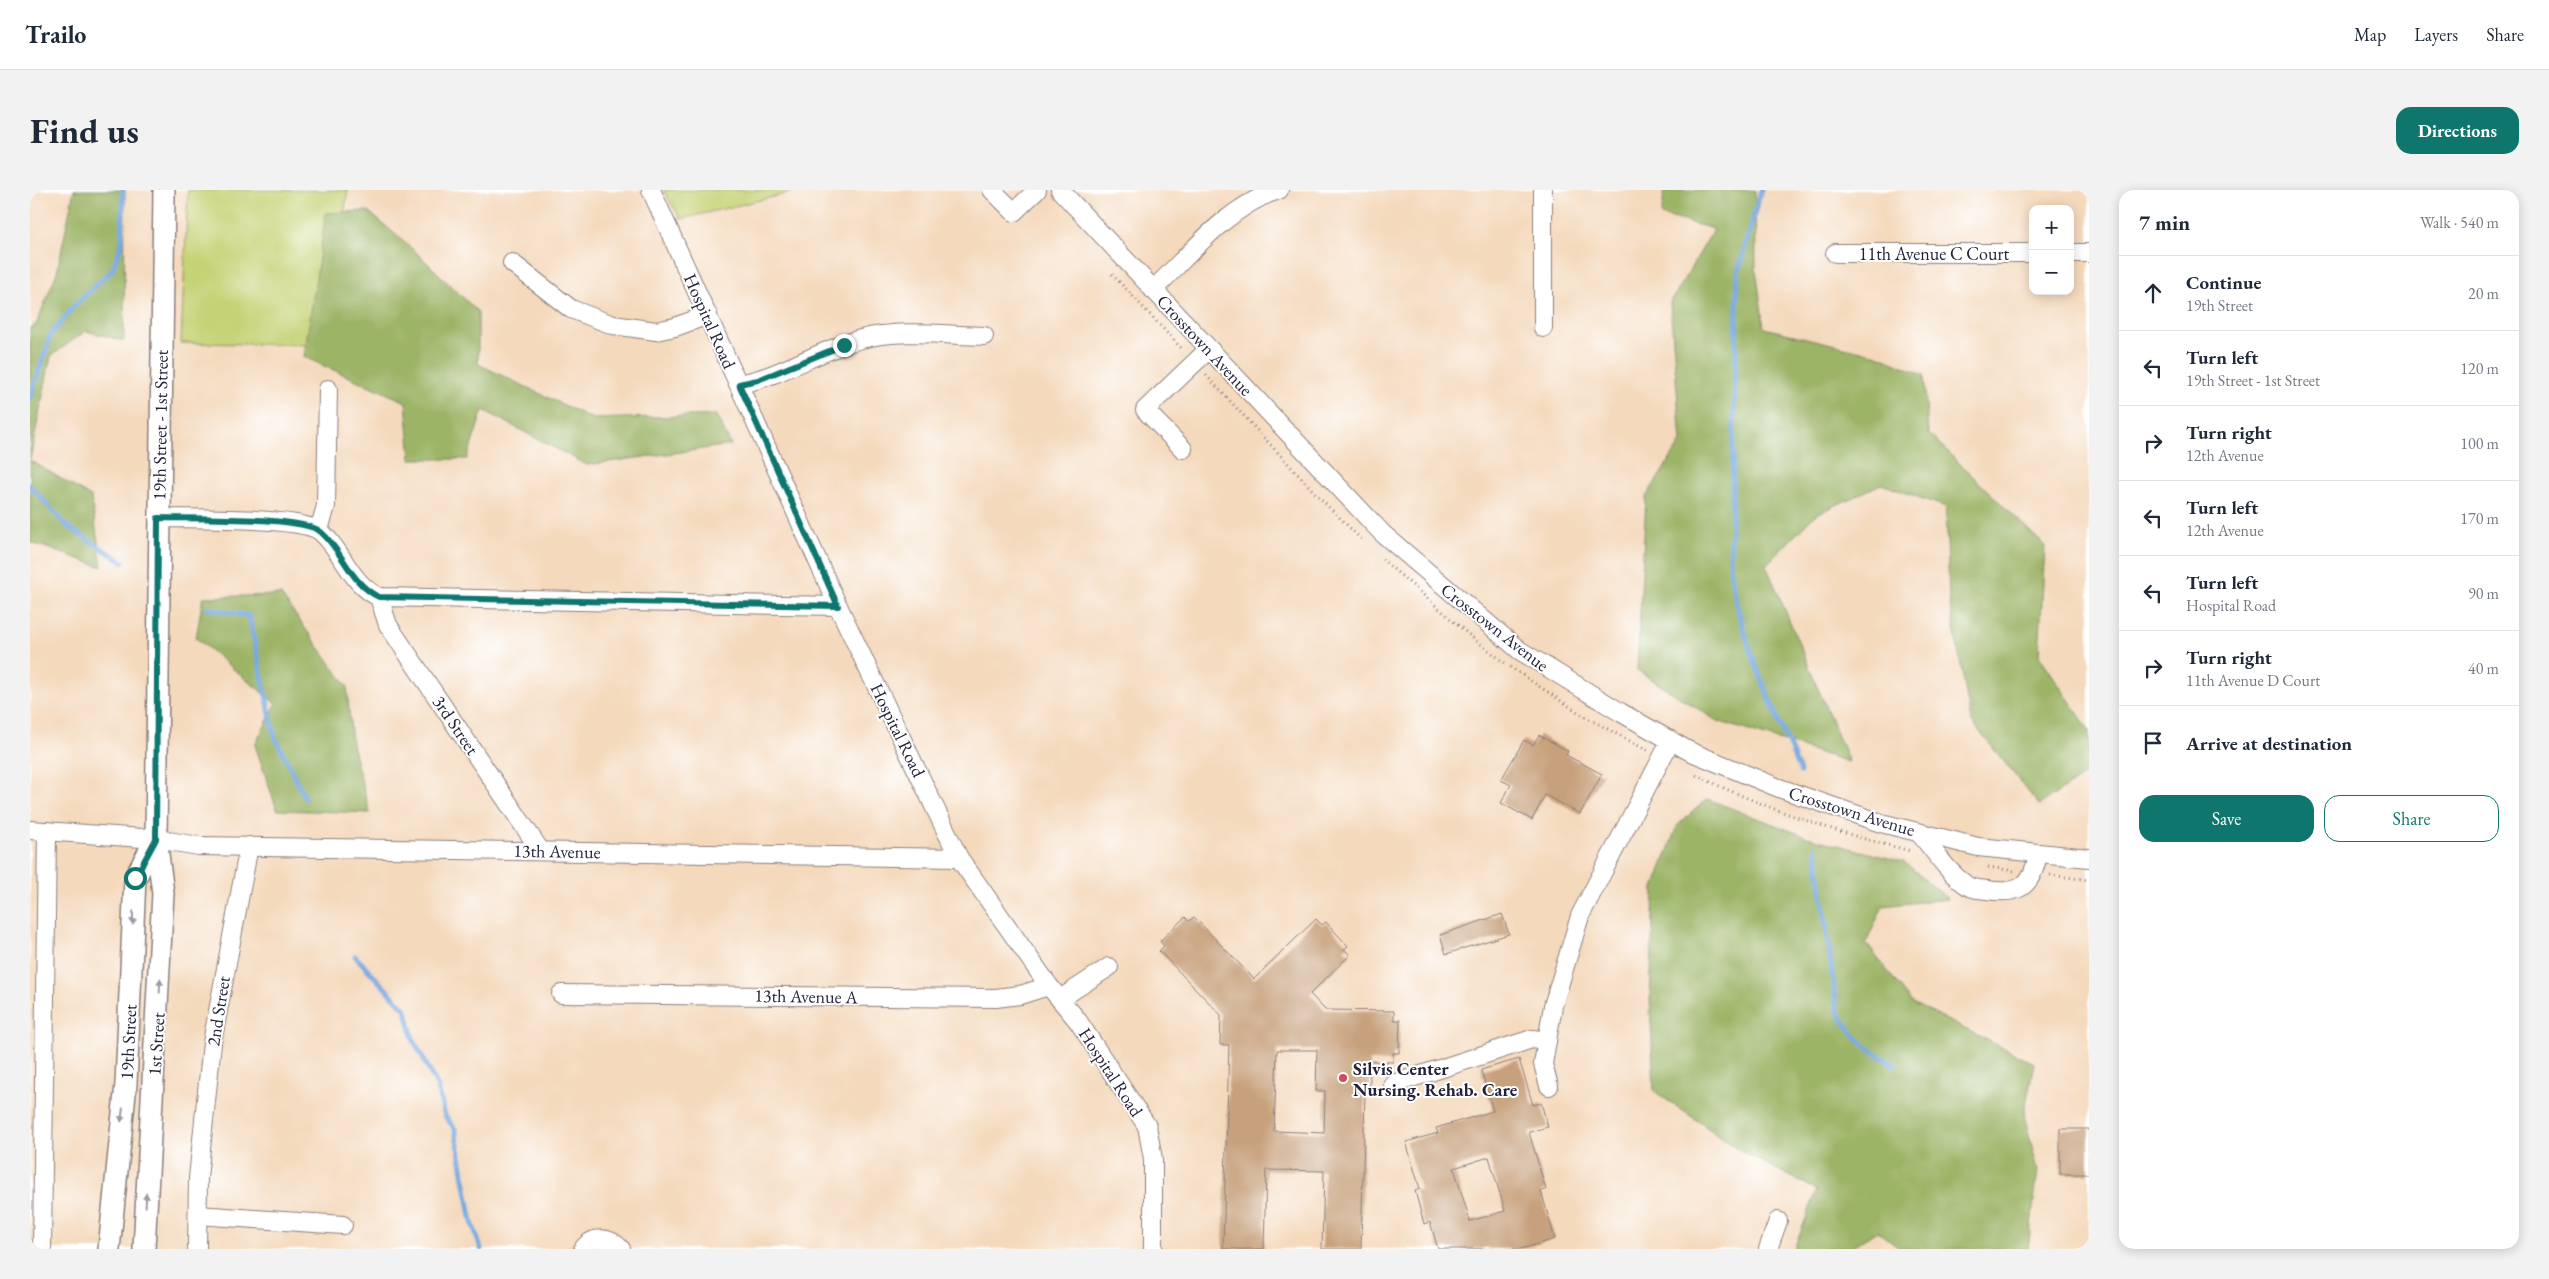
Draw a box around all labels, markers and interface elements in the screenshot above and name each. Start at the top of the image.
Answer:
text: Trailo [25,19,86,50]
text: Map [2354,23,2386,46]
text: Layers [2414,23,2458,46]
text: Share [2486,23,2524,46]
button: Directions [2396,107,2519,154]
text: Find us [30,108,139,153]
map controls [2029,205,2074,295]
button: + [2029,205,2074,250]
text: 7 min [2139,209,2190,236]
text: Walk · 540 m [2420,212,2499,233]
street label: 11th Avenue C Court [1859,242,2009,265]
button: − [2029,250,2074,295]
street label: Hospital Road [679,270,742,373]
text: Continue [2186,270,2261,295]
icon: ahead [2139,279,2167,307]
text: 20 m [2468,283,2499,304]
street label: Crosstown Avenue [1152,289,1258,401]
text: 19th Street [2186,295,2253,316]
route end [833,334,856,357]
text: Turn left [2186,345,2258,370]
street label: 19th Street - 1st Street [147,349,173,501]
icon: left [2139,354,2167,382]
text: 120 m [2460,358,2499,379]
text: 19th Street - 1st Street [2186,370,2320,391]
text: Turn right [2186,420,2272,445]
icon: right [2139,429,2167,457]
text: 100 m [2460,433,2499,454]
text: 12th Avenue [2186,445,2264,466]
text: Turn left [2186,495,2258,520]
icon: left [2139,504,2167,532]
text: 170 m [2460,508,2499,529]
text: 12th Avenue [2186,520,2264,541]
text: Turn left [2186,570,2258,595]
street label: Crosstown Avenue [1436,578,1554,676]
icon: left [2139,579,2167,607]
text: 90 m [2468,583,2499,604]
text: Hospital Road [2186,595,2276,616]
text: Turn right [2186,645,2272,670]
icon: right [2139,654,2167,682]
text: 40 m [2468,658,2499,679]
text: 11th Avenue D Court [2186,670,2320,691]
street label: Hospital Road [865,679,931,781]
street label: 3rd Street [428,691,484,759]
icon: arrive [2139,729,2167,757]
text: Arrive at destination [2186,731,2352,756]
street label: Crosstown Avenue [1786,781,1918,841]
button: Save [2139,795,2314,842]
button: Share [2324,795,2499,842]
street label: 13th Avenue [513,839,601,863]
route start [124,867,147,890]
one-way arrow [129,910,137,926]
street label: 2nd Street [201,974,235,1048]
one-way arrow [156,977,164,993]
street label: 13th Avenue A [754,984,858,1008]
street label: 19th Street [115,1003,141,1080]
street label: 1st Street [142,1011,170,1076]
street label: Hospital Road [1074,1023,1149,1122]
place label: Silvis Center Nursing. Rehab. Care [1353,1057,1518,1101]
marker: Silvis Center Nursing. Rehab. Care [1337,1072,1349,1084]
one-way arrow [118,1107,126,1123]
one-way arrow [143,1192,151,1208]

